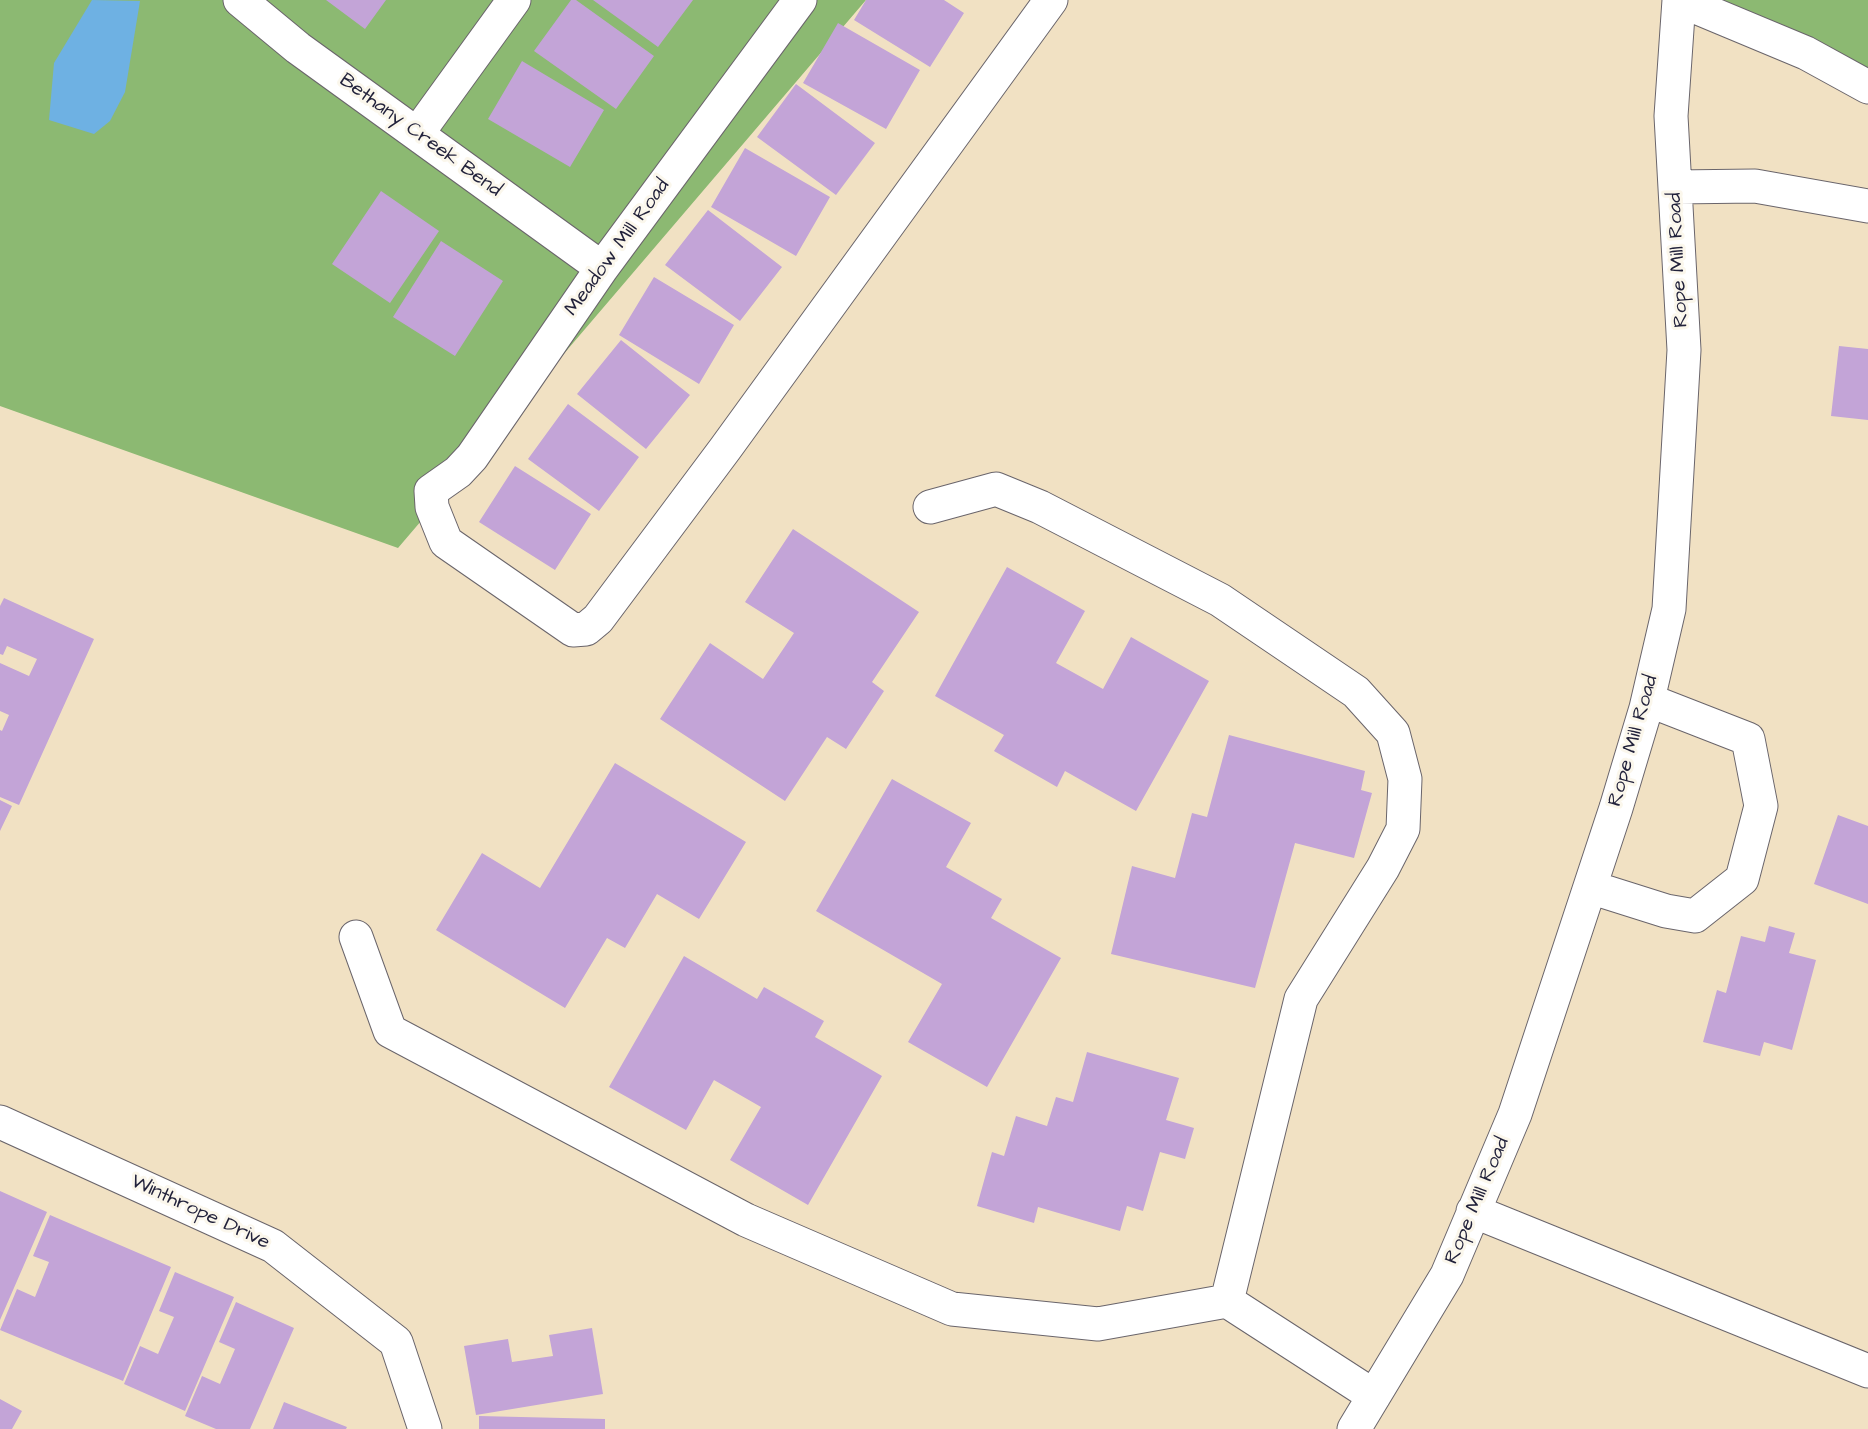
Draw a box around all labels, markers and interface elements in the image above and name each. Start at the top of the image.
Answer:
street label: Bethany Creek Bend [334,69,506,203]
street label: Meadow Mill Road [560,175,676,321]
street label: Rope Mill Road [1663,192,1695,328]
street label: Rope Mill Road [1604,673,1664,809]
street label: Rope Mill Road [1441,1134,1515,1268]
street label: Winthrope Drive [127,1170,273,1256]

